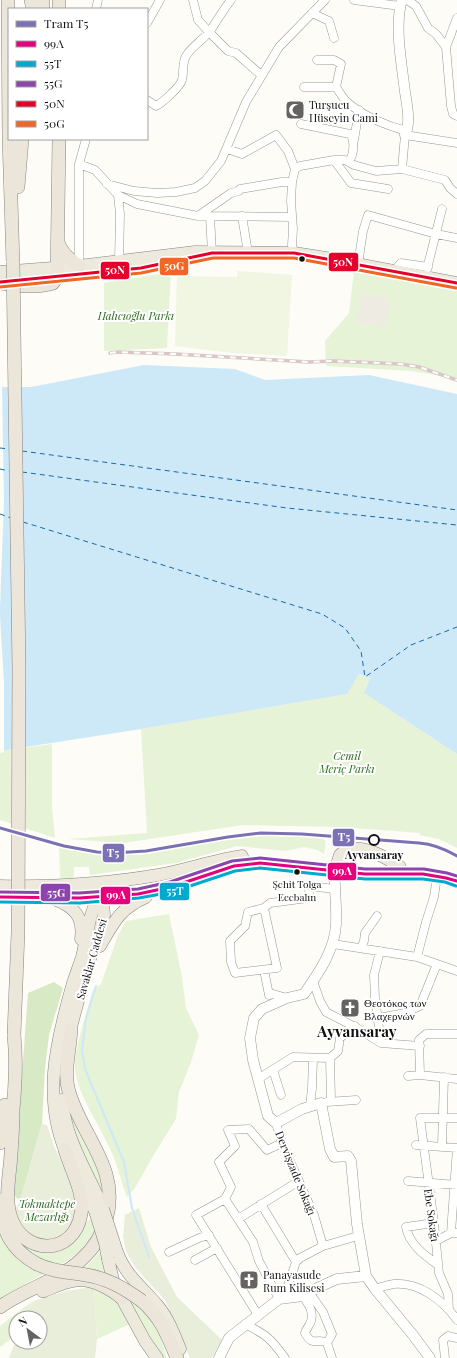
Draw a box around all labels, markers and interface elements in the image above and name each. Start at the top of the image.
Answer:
legend [8,8,148,140]
text: Tram T5 [44,15,89,31]
text: 99A [44,35,64,51]
text: 55T [44,55,62,71]
text: 55G [44,75,63,91]
text: 50N [44,95,65,111]
place label: Turşucu Hüseyin Cami [309,97,378,125]
mosque icon: Turşucu Hüseyin Cami [284,99,306,121]
text: 50G [44,115,65,131]
line badge: 50N [328,252,359,272]
unlabelled marker [297,254,307,264]
text: 50N [333,254,353,269]
line badge: 50G [159,257,189,276]
text: 50G [164,258,184,273]
line badge: 50N [100,261,130,280]
text: 50N [105,262,125,277]
park label: Halıcıoğlu Parkı [97,308,174,323]
park label: Cemil Meriç Parkı [318,748,375,776]
line badge: T5 [332,828,355,847]
text: T5 [338,829,350,844]
marker: Ayvansaray [368,834,380,846]
line badge: T5 [102,843,125,863]
text: T5 [107,845,119,860]
place label: Ayvansaray [344,847,403,862]
line badge: 99A [327,862,357,881]
text: 99A [332,863,352,878]
marker: Şehit Tolga Ecebalın [292,867,302,877]
place label: Şehit Tolga Ecebalın [272,877,322,904]
line badge: 55T [159,882,190,901]
line badge: 55G [40,883,71,902]
text: 55T [166,883,184,898]
text: 55G [47,885,65,900]
line badge: 99A [100,886,131,905]
text: 99A [106,887,126,902]
street label: Savaklar Caddesi [72,917,110,1001]
place label: Θεοτόκος των Βλαχερνών [364,995,427,1023]
church icon: Θεοτόκος των Βλαχερνών [339,997,361,1019]
district label: Ayvansaray [316,1021,397,1041]
street label: Dervişzade Sokağı [272,1129,320,1217]
street label: Ebe Sokağı [421,1187,443,1243]
park label: Tokmaktepe Mezarlığı [19,1196,76,1224]
place label: Panayasude Rum Kilisesi [263,1267,324,1295]
church icon: Panayasude Rum Kilisesi [238,1269,260,1291]
north arrow [8,1310,48,1350]
text: N [15,1313,30,1330]

